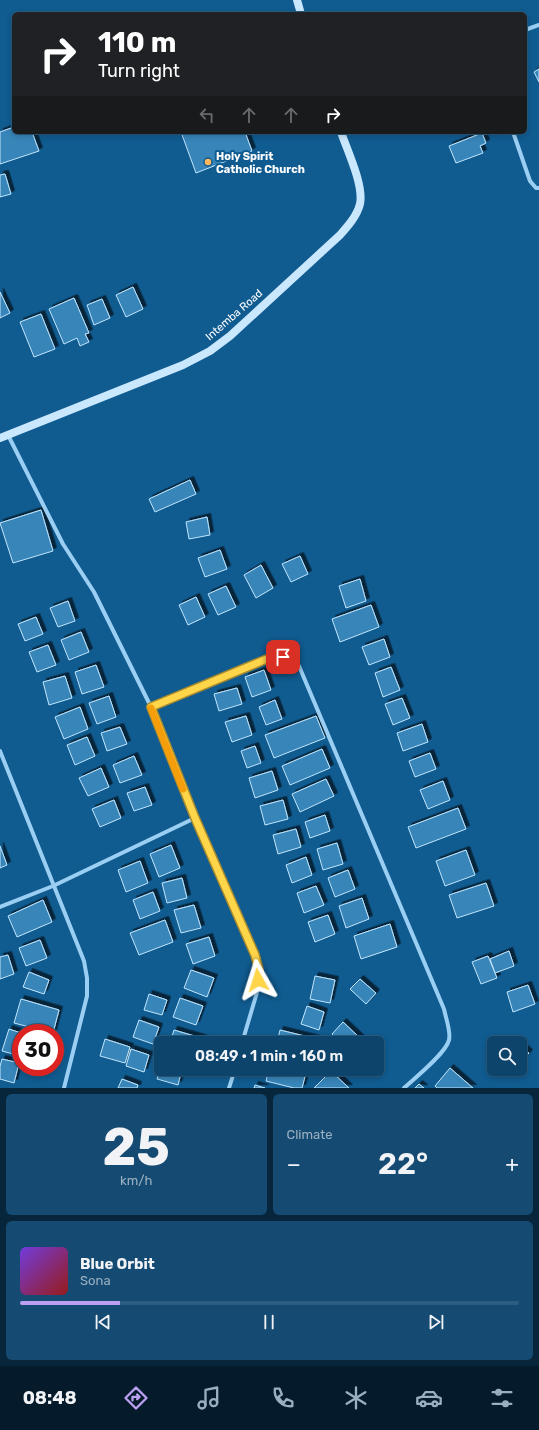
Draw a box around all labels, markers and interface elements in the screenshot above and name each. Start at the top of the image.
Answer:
text: 110 m [98,26,176,59]
icon: right [32,28,84,80]
text: Turn right [98,60,180,82]
icon: left [196,104,218,126]
icon: ahead [238,104,260,126]
icon: ahead [280,104,302,126]
icon: right [322,104,344,126]
place label: Holy Spirit Catholic Church [216,150,305,176]
marker: Holy Spirit Catholic Church [203,157,213,167]
street label: Intemba Road [203,287,265,343]
pin [266,640,300,674]
icon: arrive [272,646,294,668]
position arrow [237,959,279,1001]
speed limit sign: 30 [12,1024,64,1076]
map controls [487,1036,527,1076]
button: search [487,1036,527,1076]
text: 08:49 · 1 min · 160 m [195,1047,343,1065]
text: 25 [103,1116,170,1178]
text: Climate [287,1127,333,1142]
text: 22° [378,1146,428,1182]
text: − [287,1151,301,1178]
text: + [505,1151,519,1178]
text: km/h [120,1173,152,1188]
text: Blue Orbit [80,1255,155,1273]
text: Sona [80,1273,111,1288]
icon: previous [92,1311,114,1333]
icon: pause [258,1311,280,1333]
icon: next [425,1311,447,1333]
icon: directions [122,1384,150,1412]
icon: music [195,1384,223,1412]
icon: phone [269,1384,297,1412]
icon: climate [342,1384,370,1412]
icon: car [415,1384,443,1412]
icon: filters [488,1384,516,1412]
text: 08:48 [23,1387,77,1409]

